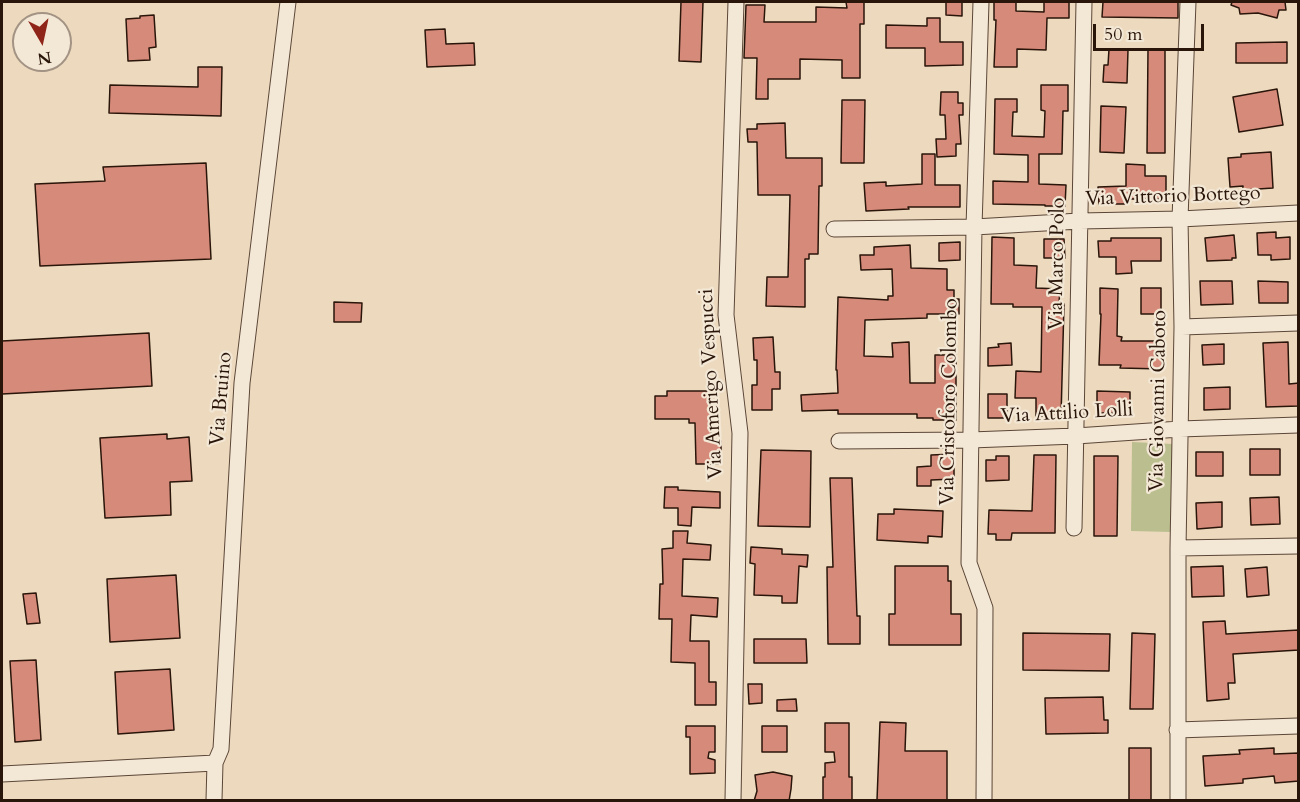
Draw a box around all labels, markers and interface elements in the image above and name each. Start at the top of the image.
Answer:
north arrow [12,12,72,72]
scale bar [1096,12,1207,50]
text: 50 m [1104,22,1143,47]
text: N [36,46,53,70]
street label: Via Vittorio Bottego [1085,182,1261,212]
street label: Via Marco Polo [1045,197,1071,331]
street label: Via Amerigo Vespucci [695,288,729,480]
street label: Via Cristoforo Colombo [936,298,964,506]
street label: Via Giovanni Caboto [1145,310,1173,492]
street label: Via Bruino [206,351,238,447]
street label: Via Attilio Lolli [1000,399,1134,429]

